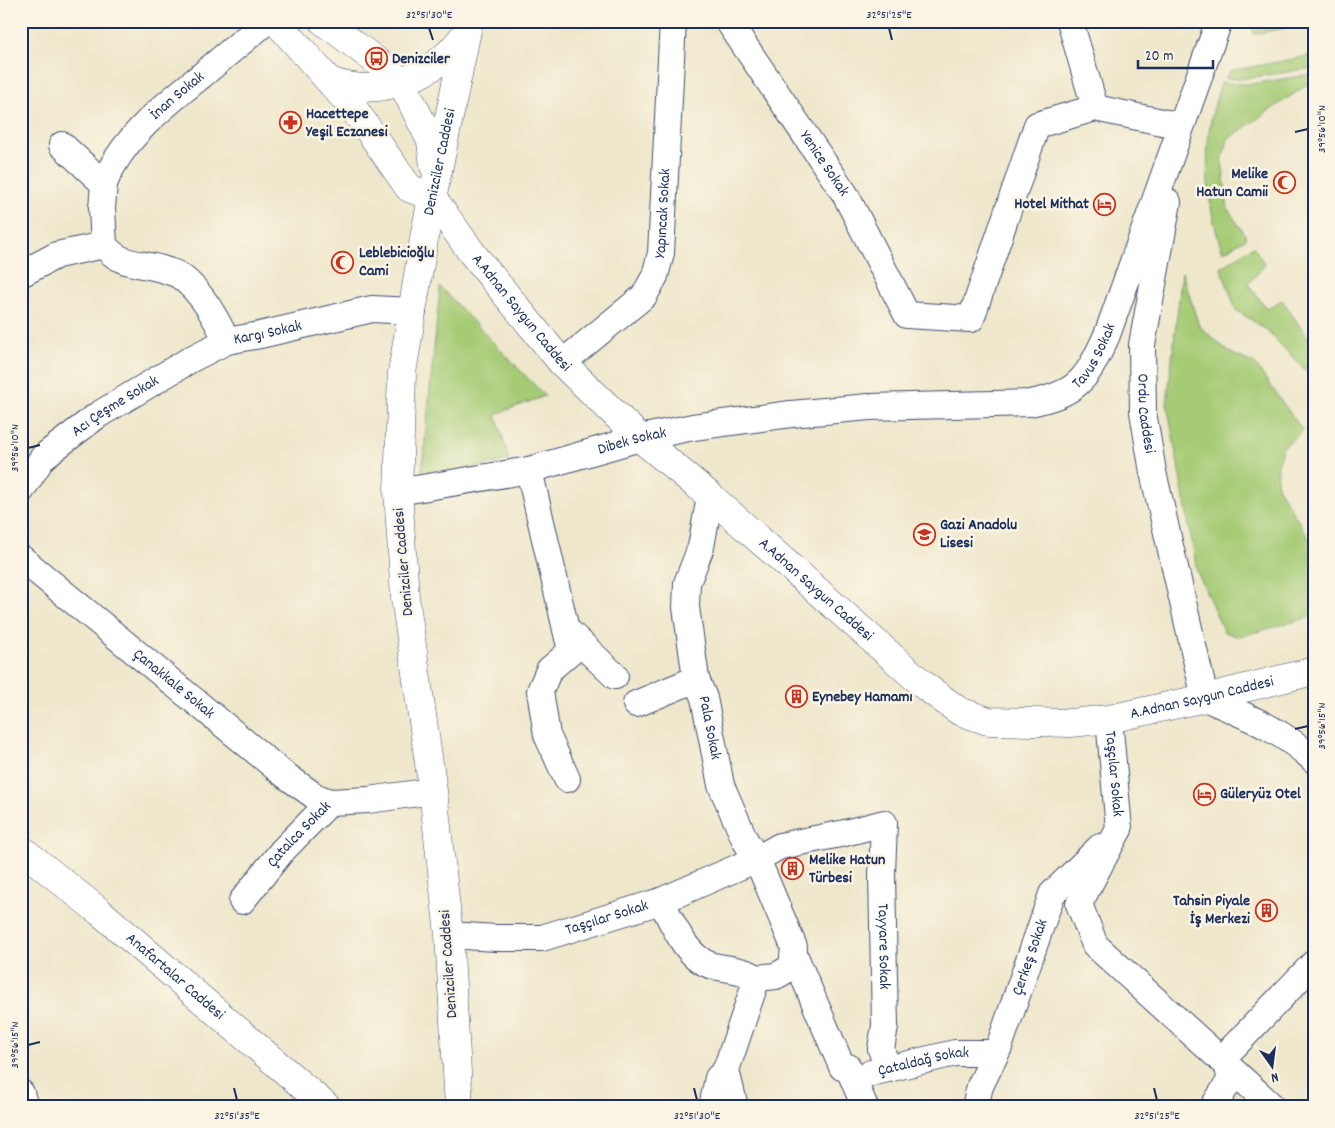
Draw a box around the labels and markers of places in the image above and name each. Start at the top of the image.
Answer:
bus stop icon: Denizciler [364,47,388,71]
place label: Denizciler [392,48,451,71]
place label: Hacettepe Yeşil Eczanesi [305,103,388,144]
pharmacy icon: Hacettepe Yeşil Eczanesi [278,111,302,135]
place label: Melike Hatun Camii [1196,163,1268,204]
mosque icon: Melike Hatun Camii [1272,171,1296,195]
hotel icon: Hotel Mithat [1093,192,1117,216]
place label: Hotel Mithat [1014,193,1089,216]
place label: Leblebicioğlu Cami [359,242,435,283]
mosque icon: Leblebicioğlu Cami [331,250,355,274]
place label: Gazi Anadolu Lisesi [940,514,1017,555]
school or university icon: Gazi Anadolu Lisesi [912,522,936,546]
building icon: Eynebey Hamamı [784,685,808,709]
place label: Eynebey Hamamı [812,686,912,709]
hotel icon: Güleryüz Otel [1192,782,1216,806]
place label: Güleryüz Otel [1220,783,1301,806]
place label: Melike Hatun Türbesi [809,849,885,890]
building icon: Melike Hatun Türbesi [781,857,805,881]
place label: Tahsin Piyale İş Merkezi [1173,890,1250,931]
building icon: Tahsin Piyale İş Merkezi [1254,898,1278,922]

